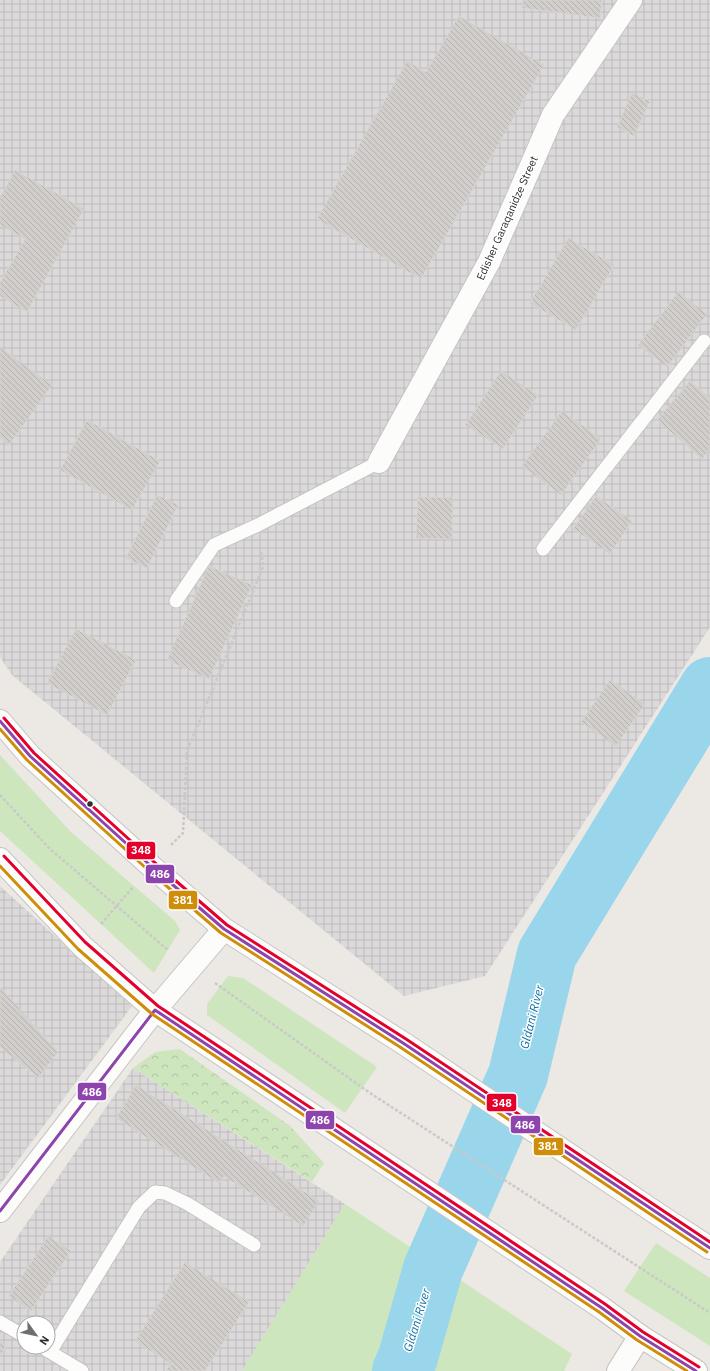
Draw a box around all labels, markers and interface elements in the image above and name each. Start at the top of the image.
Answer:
street label: Edisher Garaqanidze Street [473,154,541,282]
unlabelled marker [85,799,95,809]
line badge: 348 [126,841,156,860]
text: 348 [131,843,151,857]
line badge: 486 [145,864,175,884]
text: 486 [150,867,170,881]
line badge: 381 [168,890,198,910]
text: 381 [173,893,193,907]
water label: Gldani River [516,983,547,1050]
line badge: 486 [77,1082,107,1101]
text: 486 [82,1085,102,1099]
line badge: 348 [486,1093,517,1112]
text: 348 [492,1096,512,1110]
line badge: 486 [305,1110,335,1130]
text: 486 [310,1113,330,1127]
line badge: 486 [510,1115,541,1134]
text: 486 [515,1118,535,1132]
line badge: 381 [533,1137,564,1156]
text: 381 [538,1139,558,1153]
water label: Gldani River [400,1286,433,1353]
north arrow [16,1315,56,1355]
text: N [36,1333,52,1348]

